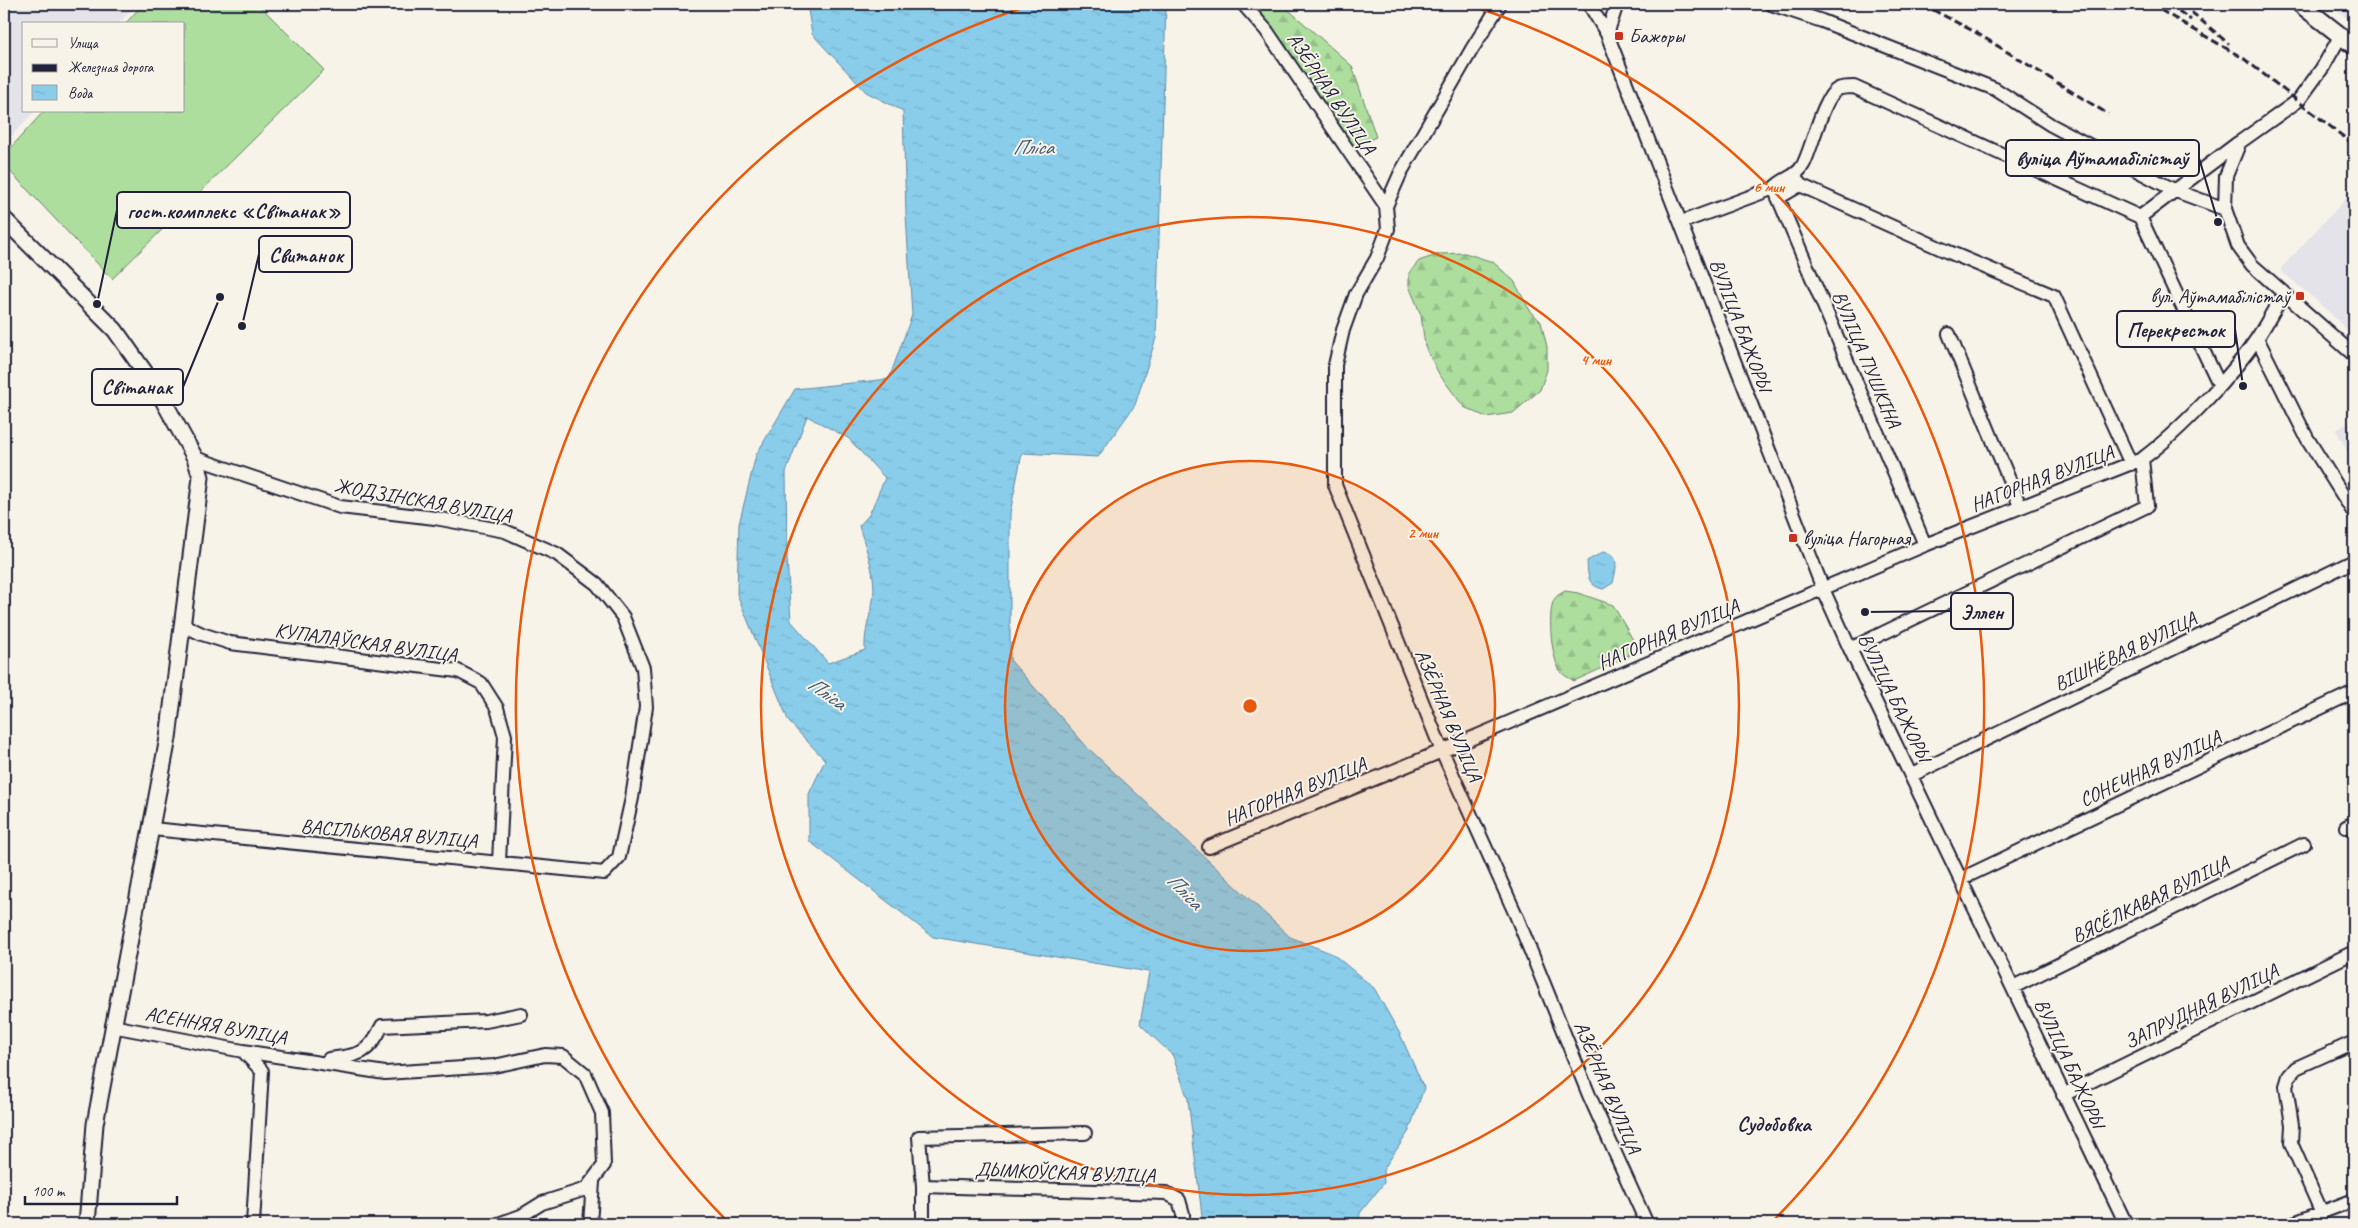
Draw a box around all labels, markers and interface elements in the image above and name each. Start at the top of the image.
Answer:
legend [22,22,185,112]
place label: Бажоры [1629,24,1686,49]
street label: АЗЁРНАЯ ВУЛІЦА [1282,28,1382,160]
marker: Бажоры [1613,30,1625,42]
text: Улица [68,34,99,53]
text: Железная дорога [68,58,155,77]
text: Вода [68,84,93,103]
water label: Пліса [1013,134,1055,160]
callout: вуліца Аўтамабілістаў [2006,140,2199,176]
text: вуліца Аўтамабілістаў [2016,145,2191,171]
text: 6 мин [1754,178,1786,197]
callout: гост.комплекс «Світанак» [117,192,350,228]
text: гост.комплекс «Світанак» [127,198,341,224]
callout: Свитанок [259,236,352,272]
text: Свитанок [269,242,346,268]
street label: ВУЛІЦА БАЖОРЫ [1704,255,1779,398]
place label: вул. Аўтамабілістаў [2151,284,2292,309]
street label: ВУЛІЦА ПУШКІНА [1826,287,1907,432]
marker: вул. Аўтамабілістаў [2294,290,2306,302]
callout: Перекресток [2117,311,2235,347]
text: Перекресток [2127,317,2226,343]
text: 4 мин [1581,351,1613,370]
callout: Світанак [92,369,183,405]
text: Світанак [101,374,174,400]
street label: НАГОРНАЯ ВУЛІЦА [1967,439,2118,517]
street label: ЖОДЗІНСКАЯ ВУЛІЦА [333,473,514,529]
text: 2 мин [1408,524,1440,543]
place label: вуліца Нагорная [1803,526,1912,551]
marker: вуліца Нагорная [1787,532,1799,544]
street label: НАГОРНАЯ ВУЛІЦА [1594,593,1743,675]
callout: Эллен [1951,593,2013,629]
text: Эллен [1961,599,2005,625]
street label: ВІШНЁВАЯ ВУЛІЦА [2050,606,2201,697]
street label: КУПАЛАЎСКАЯ ВУЛІЦА [273,617,459,668]
street label: ВУЛІЦА БАЖОРЫ [1853,629,1938,769]
street label: АЗЁРНАЯ ВУЛІЦА [1409,645,1488,786]
water label: Пліса [803,671,853,716]
centre of rings [1241,697,1259,715]
street label: СОНЕЧНАЯ ВУЛІЦА [2075,724,2226,812]
street label: НАГОРНАЯ ВУЛІЦА [1221,751,1371,831]
street label: ВАСІЛЬКОВАЯ ВУЛІЦА [300,813,479,854]
street label: ВЯСЁЛКАВАЯ ВУЛІЦА [2067,850,2234,948]
water label: Пліса [1162,867,1210,916]
street label: ЗАПРУДНАЯ ВУЛІЦА [2120,958,2283,1055]
street label: ВУЛІЦА БАЖОРЫ [2029,995,2112,1135]
street label: АСЕННЯЯ ВУЛІЦА [143,1001,289,1050]
street label: АЗЁРНАЯ ВУЛІЦА [1568,1017,1647,1158]
district label: Судобовка [1737,1111,1812,1137]
street label: ДЫМКОЎСКАЯ ВУЛІЦА [975,1157,1156,1188]
scale bar [25,1173,178,1205]
text: 100 m [32,1182,66,1201]

